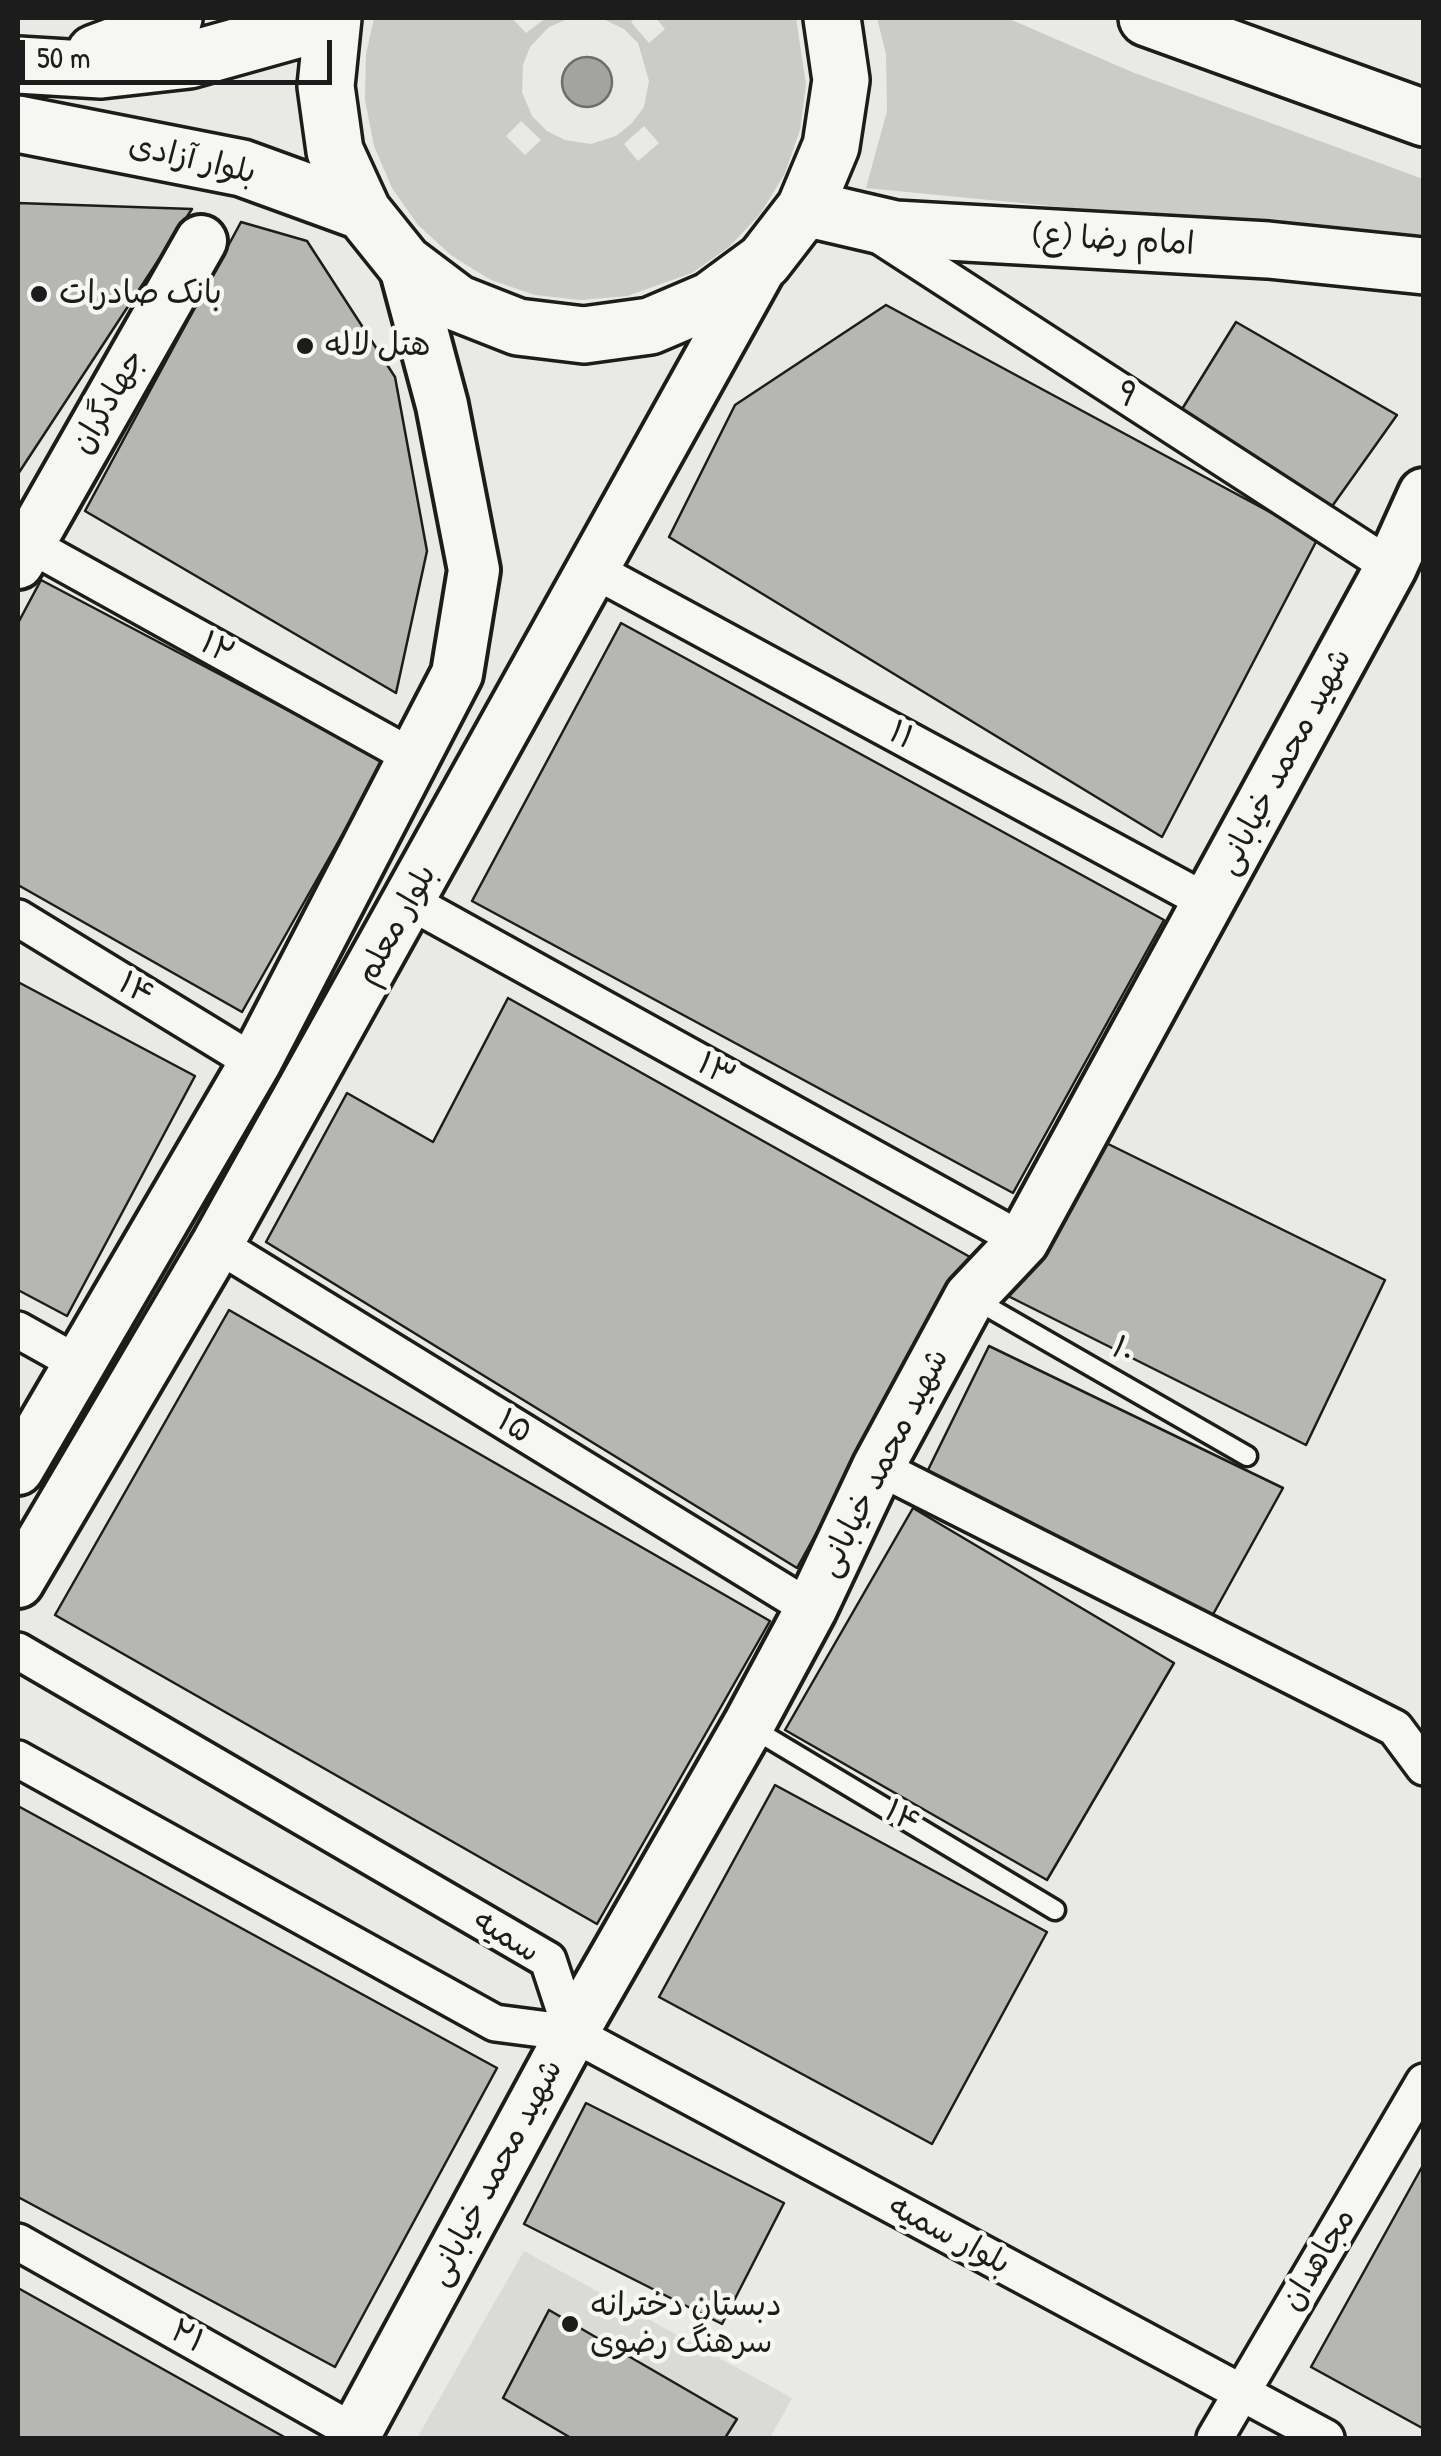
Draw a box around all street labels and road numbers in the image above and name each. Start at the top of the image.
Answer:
street label: بلوار آزادی [125,127,259,193]
street label: امام رضا (ع) [1031,218,1195,264]
street label: جهادگران [64,343,154,461]
street label: ۹ [1107,373,1145,417]
street label: ۱۲ [193,624,241,674]
street label: شهید محمد خیابانی [1209,642,1361,882]
street label: ۱۱ [882,714,920,758]
street label: بلوار معلم [348,858,446,992]
street label: ۱۴ [111,964,161,1016]
street label: ۱۳ [690,1045,742,1097]
street label: ۱۰ [1104,1329,1142,1373]
street label: شهید محمد خیابانی [810,1343,958,1583]
street label: ۱۵ [490,1402,538,1452]
street label: ۱۴ [877,1792,927,1844]
street label: سمیه [466,1902,546,1972]
street label: شهید محمد خیابانی [420,2053,572,2293]
street label: بلوار سمیه [882,2188,1016,2284]
street label: مجاهدان [1273,2202,1365,2318]
street label: ۲۱ [163,2312,211,2362]

